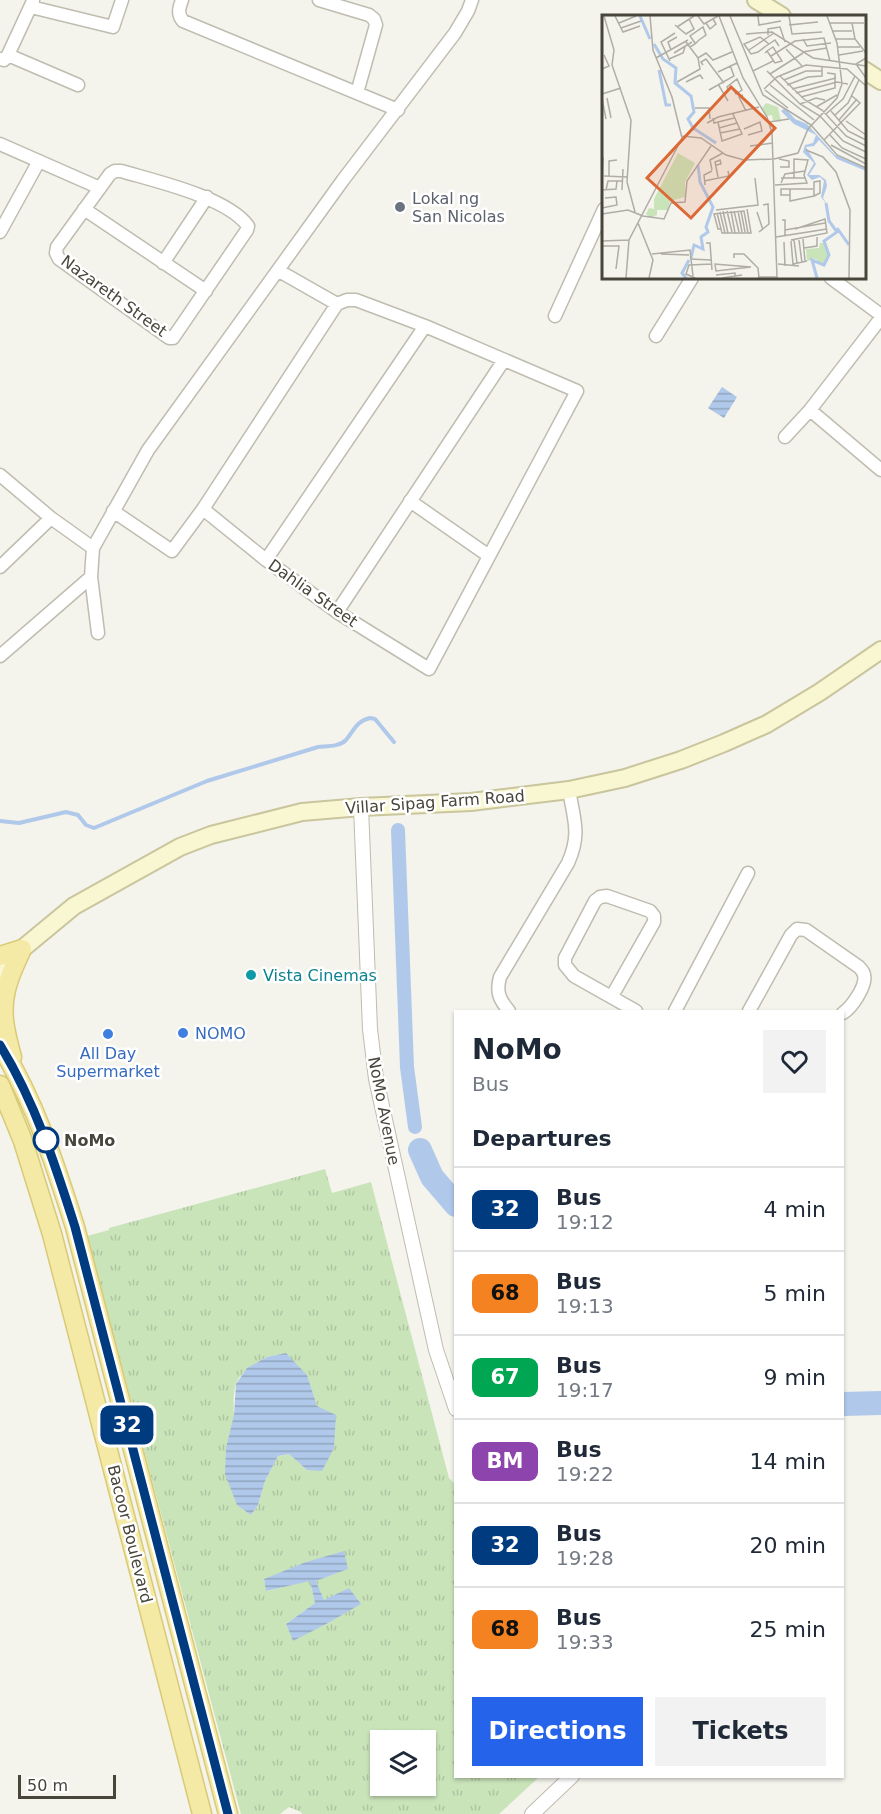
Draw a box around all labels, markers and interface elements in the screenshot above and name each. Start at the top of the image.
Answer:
inset map [602,15,866,279]
place label: Lokal ng San Nicolas [412,189,505,226]
marker: Lokal ng San Nicolas [393,200,407,214]
street label: Nazareth Street [57,251,171,341]
street label: Dahlia Street [265,555,361,631]
street label: Villar Sipag Farm Road [345,786,525,818]
place label: Vista Cinemas [263,966,377,985]
marker: Vista Cinemas [244,968,258,982]
place label: NOMO [195,1024,246,1043]
marker: NOMO [176,1026,190,1040]
marker: All Day Supermarket [101,1027,115,1041]
button: heart [763,1030,826,1093]
text: NoMo [472,1033,562,1066]
place label: All Day Supermarket [56,1044,160,1081]
street label: NoMo Avenue [364,1055,404,1167]
text: Bus [472,1072,509,1096]
text: Departures [472,1126,612,1151]
marker: NoMo [33,1127,59,1153]
place label: NoMo [64,1131,115,1150]
text: Bus [556,1185,602,1210]
text: 32 [490,1197,520,1221]
text: 4 min [764,1197,826,1222]
text: 19:12 [556,1210,614,1234]
text: Bus [556,1269,602,1294]
text: 68 [490,1281,520,1305]
text: 5 min [764,1281,826,1306]
text: 19:13 [556,1294,614,1318]
text: Bus [556,1353,602,1378]
text: 67 [490,1365,520,1389]
text: 9 min [764,1365,826,1390]
text: 19:17 [556,1378,614,1402]
line badge: 32 [100,1406,154,1444]
text: 32 [112,1413,142,1437]
text: Bus [556,1437,602,1462]
text: BM [487,1449,523,1473]
text: 14 min [750,1449,826,1474]
text: 19:22 [556,1462,614,1486]
street label: Bacoor Boulevard [104,1463,156,1605]
text: Bus [556,1521,602,1546]
text: 32 [490,1533,520,1557]
text: 20 min [750,1533,826,1558]
text: 19:28 [556,1546,614,1570]
text: Bus [556,1605,602,1630]
text: 68 [490,1617,520,1641]
text: 25 min [750,1617,826,1642]
text: 19:33 [556,1630,614,1654]
button: Directions [472,1697,643,1766]
button: Tickets [655,1697,826,1766]
map controls [370,1730,436,1796]
button: layers [370,1730,436,1796]
scale bar [18,1772,116,1800]
text: 50 m [27,1776,68,1795]

